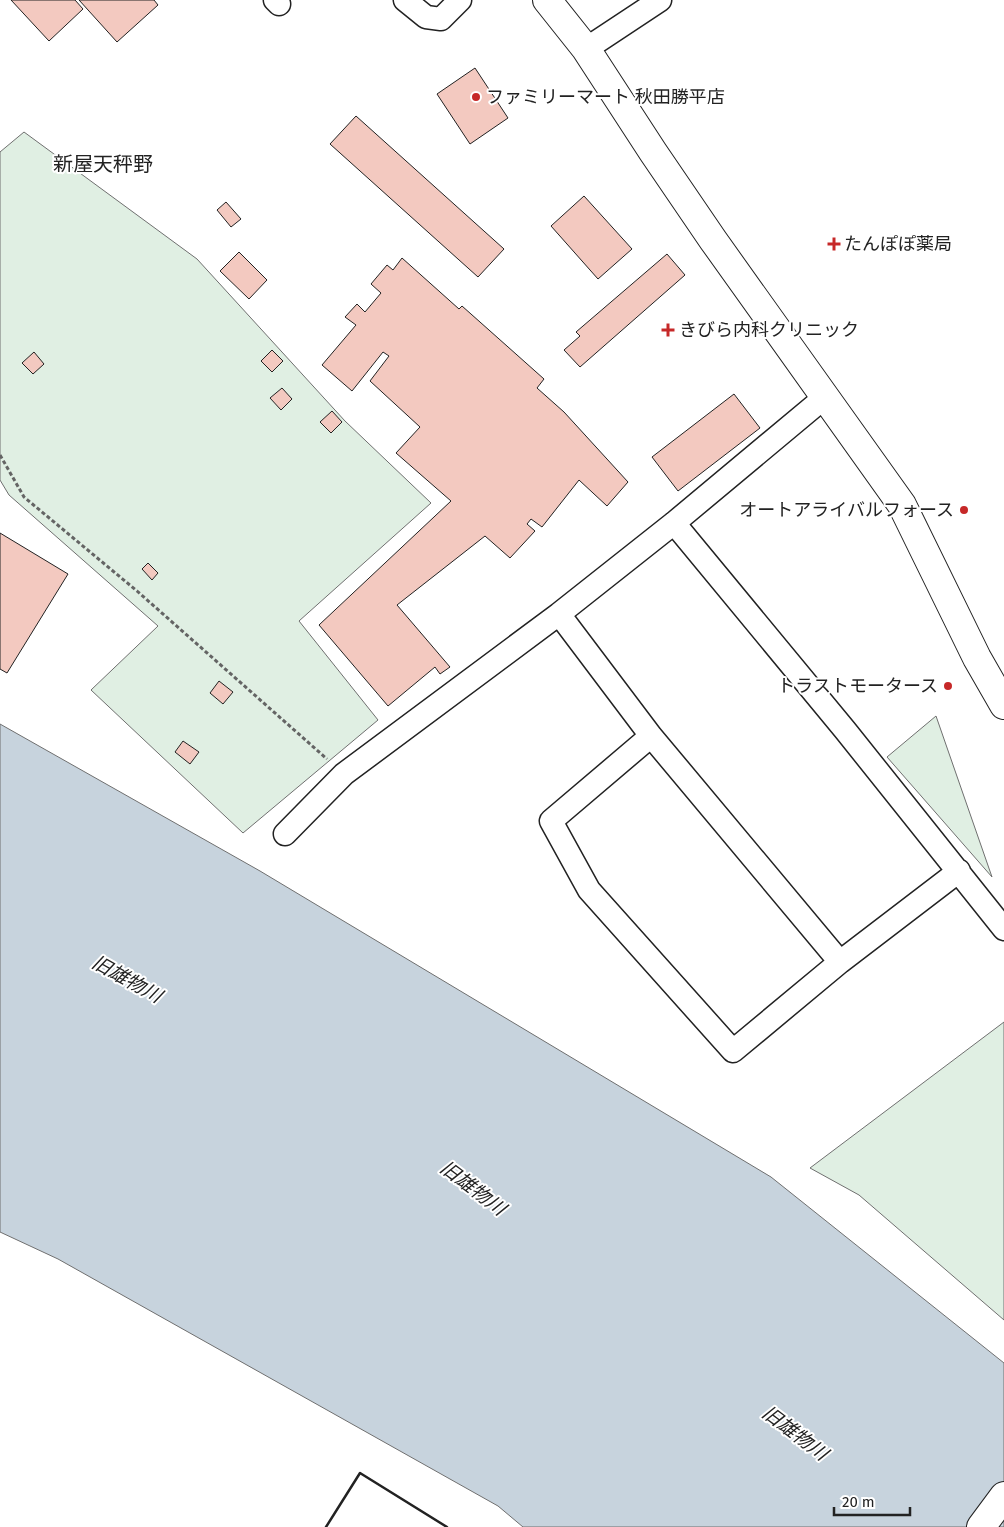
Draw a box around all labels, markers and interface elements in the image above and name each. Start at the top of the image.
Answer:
place label: ファミリーマート 秋田勝平店 [486,86,725,108]
marker: ファミリーマート 秋田勝平店 [470,91,482,103]
district label: 新屋天秤野 [53,152,153,176]
place label: たんぽぽ薬局 [844,233,952,255]
marker: たんぽぽ薬局 [828,238,840,250]
place label: きびら内科クリニック [679,319,859,341]
marker: きびら内科クリニック [661,323,675,337]
place label: オートアライバルフォース [739,499,954,521]
marker: オートアライバルフォース [958,504,970,516]
place label: トラストモータース [777,675,938,697]
marker: トラストモータース [942,680,954,692]
water label: 旧雄物川 [88,951,168,1008]
water label: 旧雄物川 [436,1156,512,1221]
water label: 旧雄物川 [758,1401,834,1466]
scale bar [834,1484,910,1516]
text: 20 m [842,1493,875,1511]

